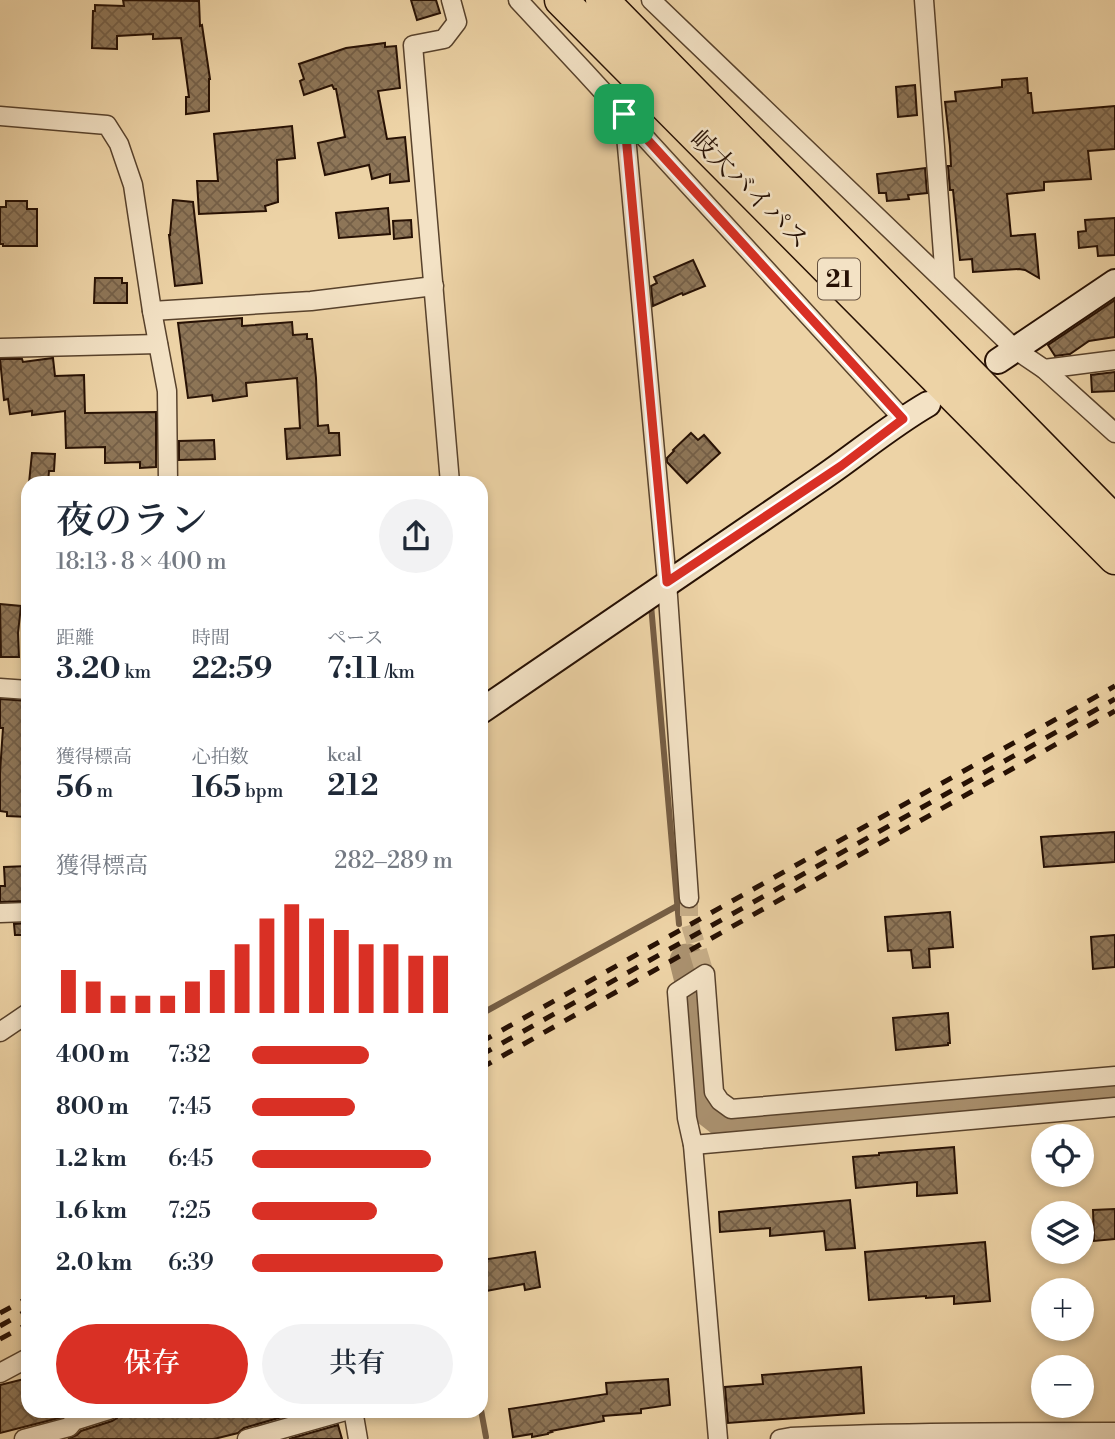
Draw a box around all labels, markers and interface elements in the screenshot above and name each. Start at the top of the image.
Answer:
pin [594,84,654,144]
icon: arrive [605,95,643,133]
street label: 岐大バイパス [683,123,816,256]
road number: 21 [818,258,860,300]
text: 夜のラン [56,498,208,545]
button: share [379,499,453,573]
text: 18:13 · 8 × 400 m [56,548,227,576]
text: 距離 [56,626,94,650]
text: 時間 [192,626,230,650]
text: ペース [327,626,383,650]
text: 3.20 [56,650,121,688]
text: 22:59 [192,650,272,688]
text: 7:11 [327,650,381,688]
text: km [121,660,151,684]
text: /km [381,660,415,684]
text: kcal [327,743,362,767]
text: 獲得標高 [56,745,132,769]
text: 心拍数 [192,745,249,769]
text: 212 [327,767,379,805]
text: 56 [56,769,93,807]
text: 165 [192,769,241,807]
text: m [93,779,113,803]
text: bpm [241,779,283,803]
text: 282–289 m [334,847,453,875]
text: 獲得標高 [56,852,148,880]
text: 400 m [56,1041,129,1069]
text: 7:32 [168,1041,211,1069]
text: 800 m [56,1093,129,1121]
text: 7:45 [168,1093,211,1121]
map controls [1031,1124,1094,1418]
button: locate [1031,1124,1094,1187]
text: 1.2 km [56,1145,127,1173]
text: 6:45 [168,1145,214,1173]
text: 1.6 km [56,1197,127,1225]
text: 7:25 [168,1197,211,1225]
button: layers [1031,1201,1094,1264]
text: 2.0 km [56,1249,132,1277]
text: 6:39 [168,1249,214,1277]
button: + [1031,1278,1094,1341]
button: 保存 [56,1324,248,1404]
button: 共有 [262,1324,453,1404]
button: − [1031,1355,1094,1418]

